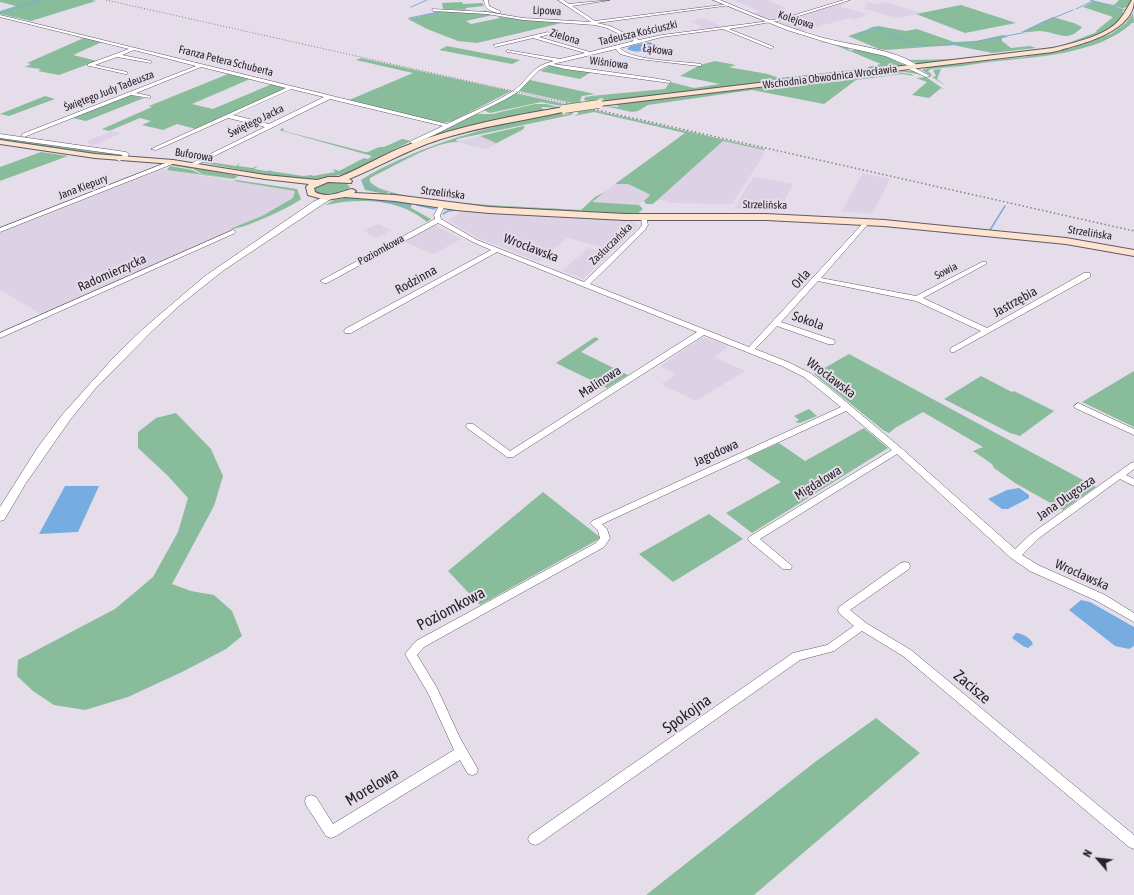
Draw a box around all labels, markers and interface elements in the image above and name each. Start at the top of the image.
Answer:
street label: Lipowa [532,4,562,18]
street label: Kolejowa [776,8,816,32]
street label: Tadeusza Kościuszki [597,18,679,48]
street label: Zielona [548,26,582,48]
street label: Łąkowa [642,41,674,59]
street label: Franza Petera Schuberta [177,43,275,79]
street label: Wiśniowa [589,54,629,72]
street label: Wschodnia Obwodnica Wrocławia [762,62,898,92]
street label: Świętego Judy Tadeusza [62,68,156,114]
street label: Świętego Jacka [226,102,286,140]
street label: Buforowa [174,145,214,165]
street label: Jana Kiepury [56,172,110,202]
street label: Strzelińska [420,184,466,202]
street label: Strzelińska [743,198,787,212]
street label: Zasłuczańska [587,220,635,268]
street label: Strzelińska [1067,223,1113,243]
street label: Wrocławska [501,230,561,266]
street label: Poziomkowa [355,232,407,268]
street label: Radomierzycka [75,251,149,295]
street label: Sowia [932,260,960,282]
street label: Rodzinna [392,262,440,298]
street label: Orla [788,266,814,292]
street label: Jastrzębia [990,284,1040,320]
street label: Sokola [790,308,826,334]
street label: Wrocławska [803,354,859,402]
street label: Malinowa [576,363,624,401]
street label: Jagodowa [691,436,741,470]
street label: Migdałowa [792,463,844,503]
street label: Jana Długosza [1034,472,1098,524]
street label: Wrocławska [1052,556,1112,594]
street label: Poziomkowa [414,583,488,635]
street label: Zacisze [949,666,995,708]
street label: Spokojna [659,690,715,738]
street label: Morelowa [342,764,402,810]
north arrow [1078,839,1118,879]
text: N [1081,848,1094,859]

